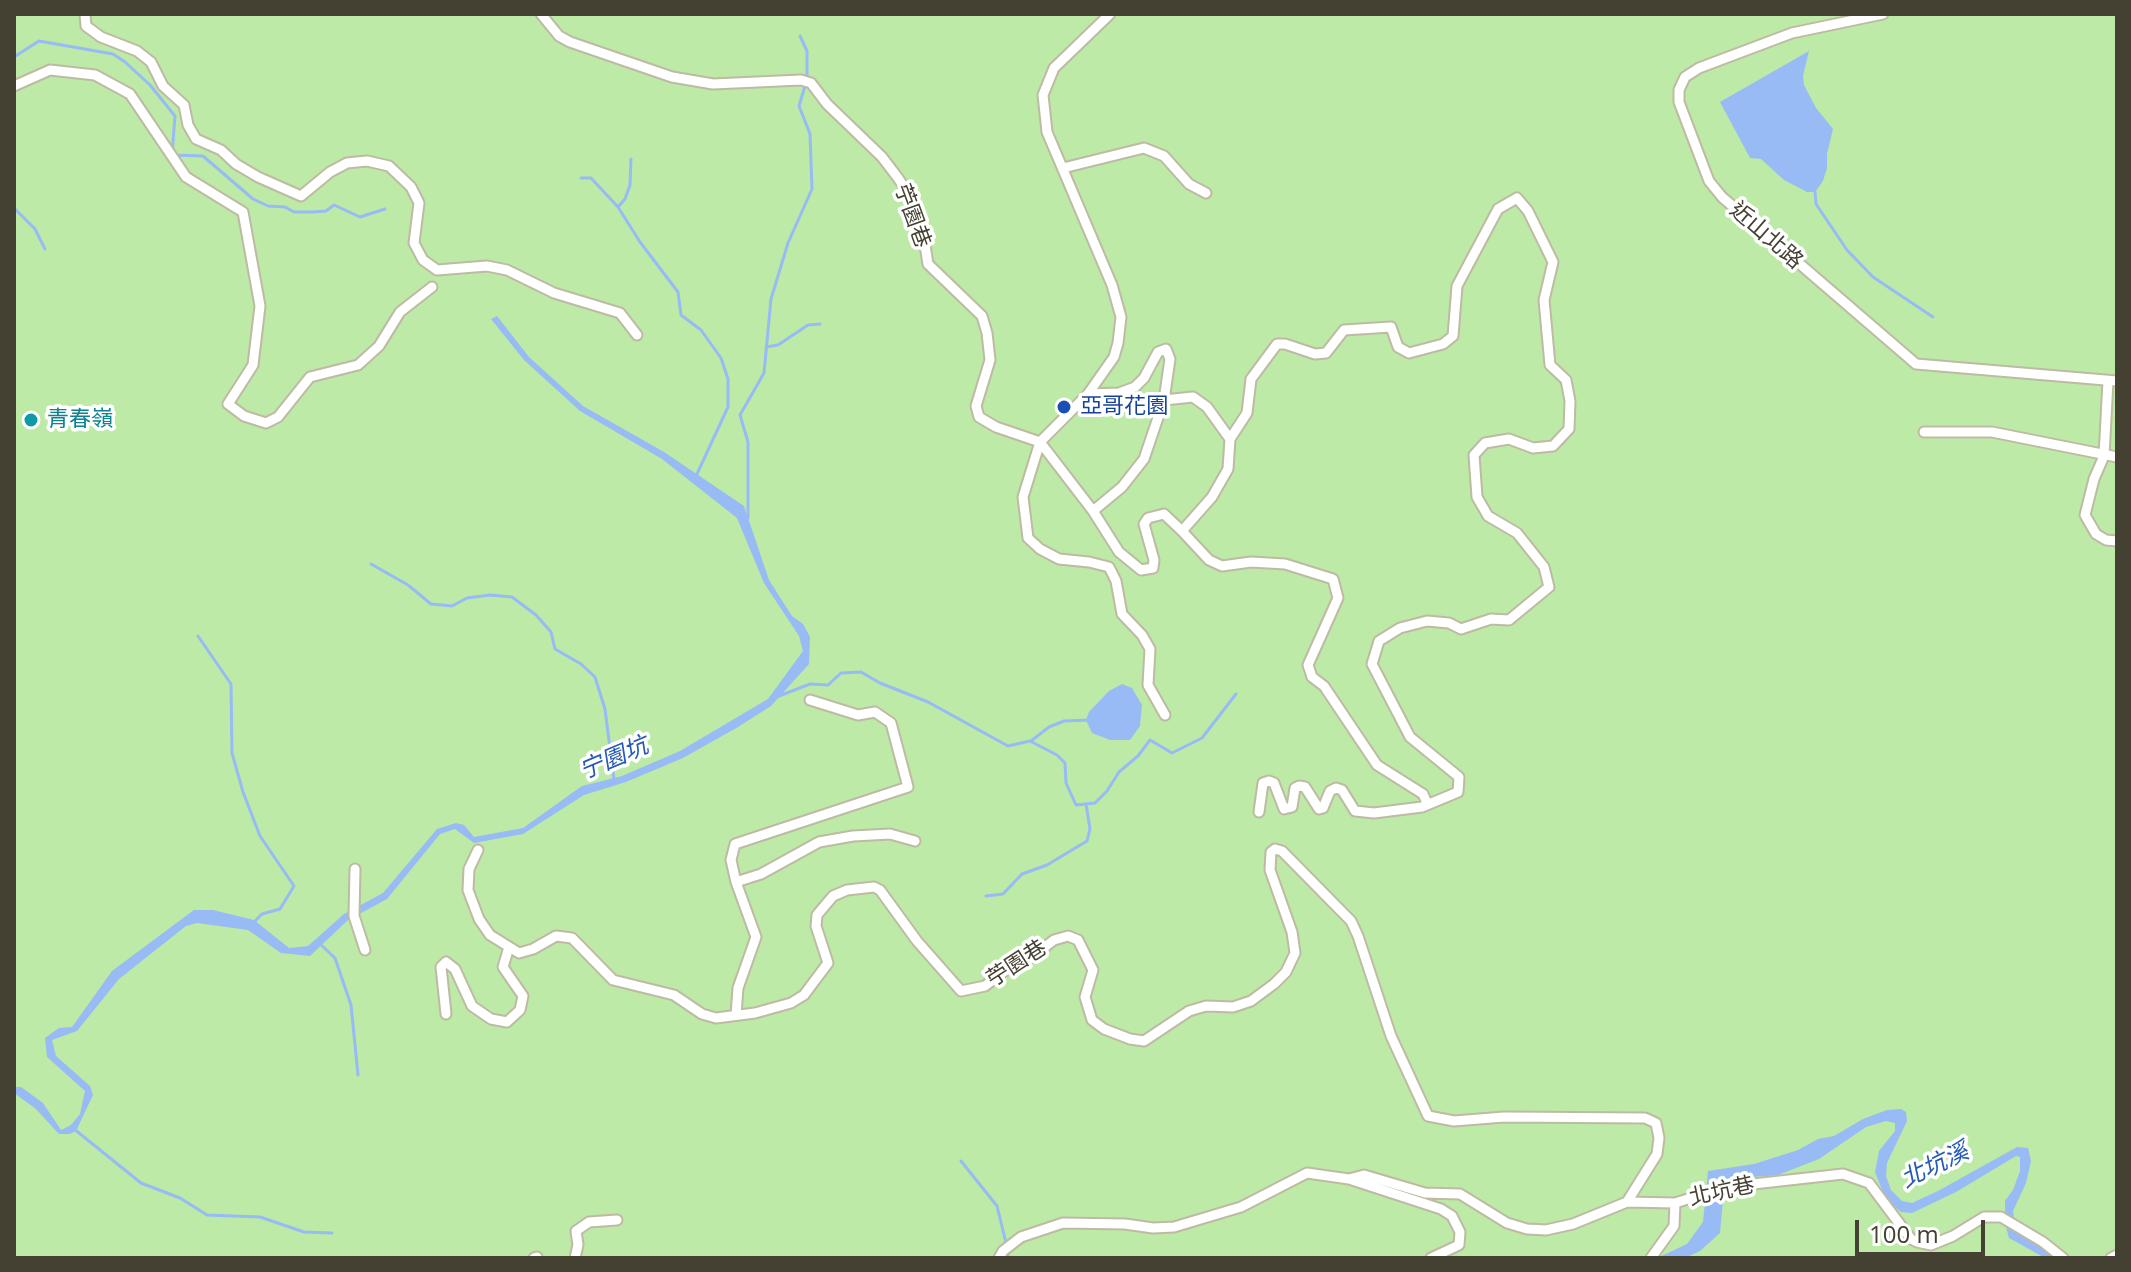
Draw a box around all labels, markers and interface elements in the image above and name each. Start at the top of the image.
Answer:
street label: 苧園巷 [888,180,936,252]
street label: 近山北路 [1724,197,1808,275]
place label: 亞哥花園 [1080,394,1168,420]
marker: 亞哥花園 [1055,398,1073,416]
place label: 青春嶺 [47,407,113,433]
marker: 青春嶺 [22,411,40,429]
water label: 宁園坑 [575,732,653,786]
street label: 苧園巷 [982,935,1052,993]
water label: 北坑溪 [1896,1137,1974,1195]
street label: 北坑巷 [1687,1172,1757,1212]
scale bar [1859,1204,1989,1254]
text: 100 m [1869,1217,1939,1250]

